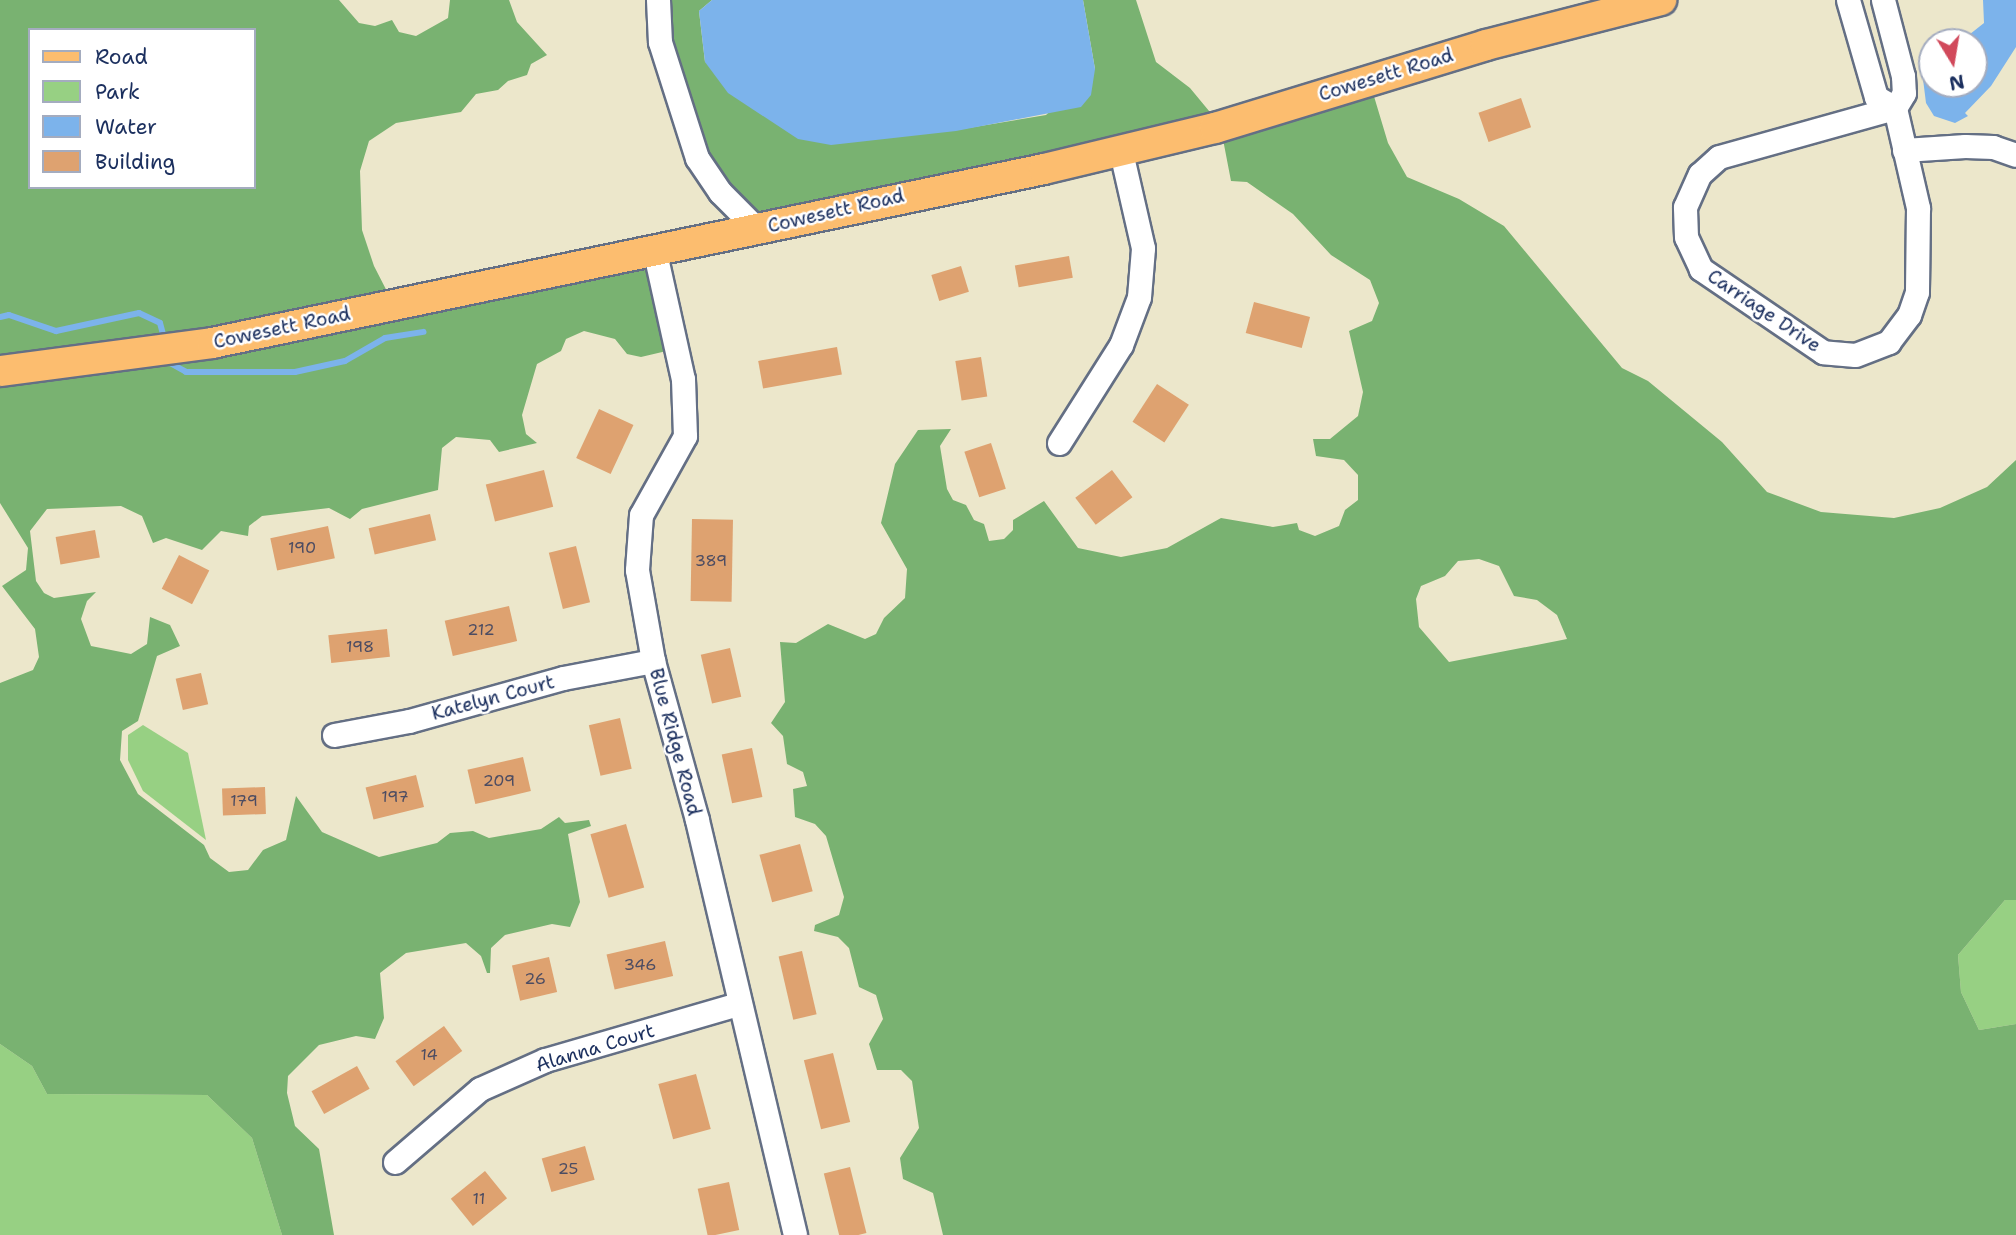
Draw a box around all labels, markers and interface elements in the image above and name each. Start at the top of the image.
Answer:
legend [28,28,256,189]
north arrow [1918,28,1988,98]
text: Road [95,43,148,71]
street label: Cowesett Road [1316,44,1456,106]
text: N [1947,68,1966,96]
text: Park [95,78,140,106]
text: Water [95,113,157,141]
text: Building [95,148,175,176]
street label: Cowesett Road [766,184,906,238]
street label: Carriage Drive [1703,265,1825,357]
street label: Cowesett Road [211,302,353,354]
house number: 190 [288,538,316,558]
house number: 389 [695,551,727,571]
house number: 212 [467,620,495,640]
house number: 198 [346,637,374,657]
street label: Blue Ridge Road [644,666,706,818]
street label: Katelyn Court [429,671,557,725]
house number: 209 [483,771,515,791]
house number: 197 [381,787,409,807]
house number: 179 [230,791,258,811]
house number: 346 [624,955,656,975]
house number: 26 [524,969,546,989]
street label: Alanna Court [533,1019,657,1077]
house number: 14 [420,1045,438,1065]
house number: 25 [558,1159,578,1179]
house number: 11 [473,1189,485,1209]

